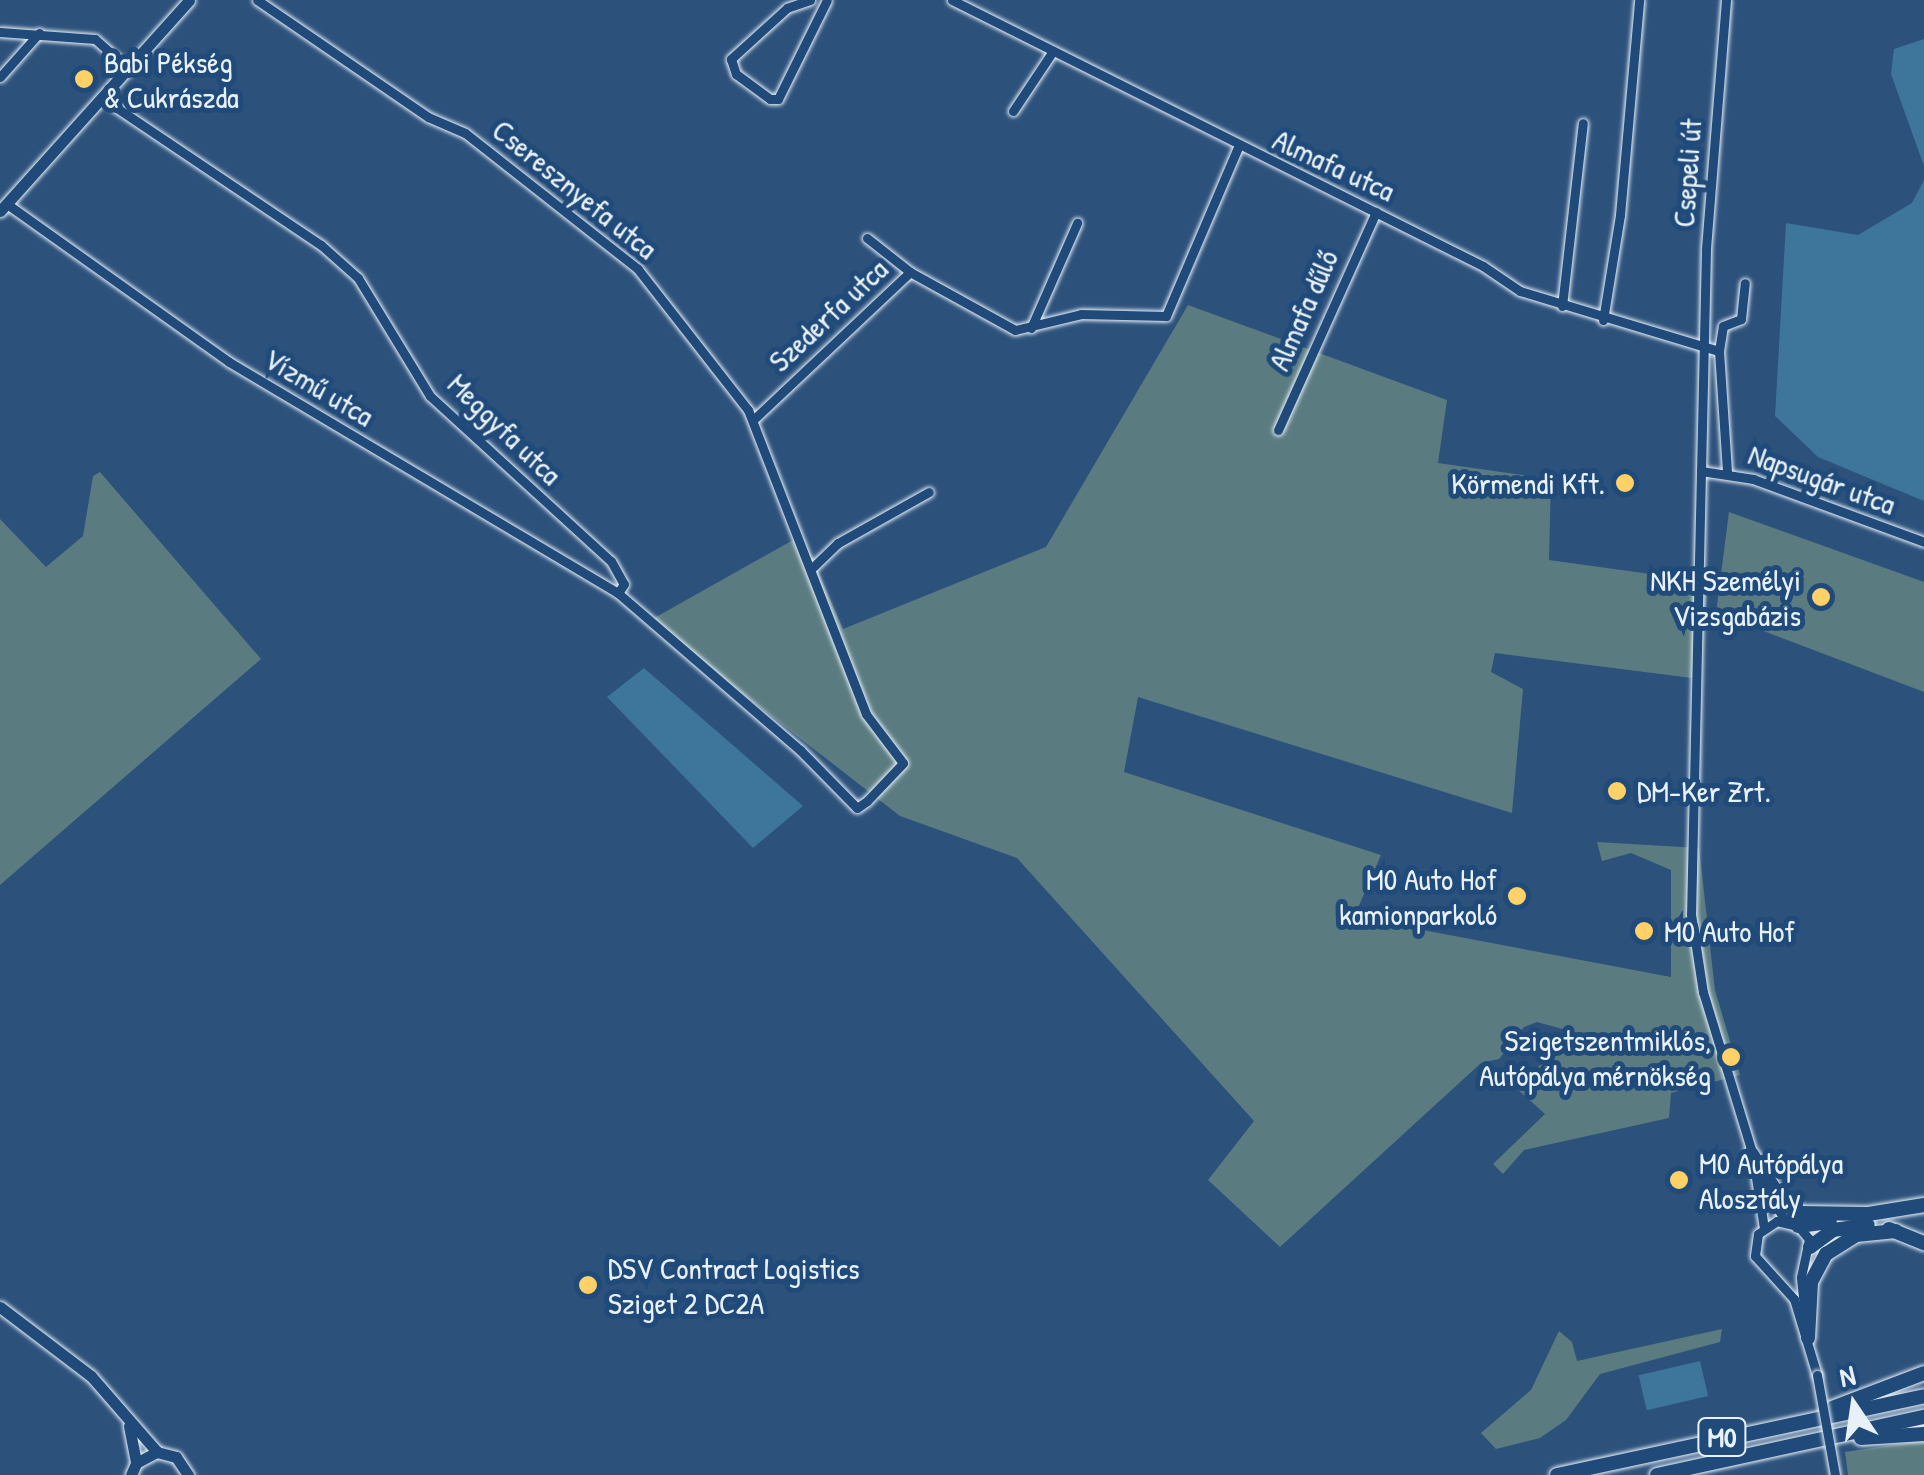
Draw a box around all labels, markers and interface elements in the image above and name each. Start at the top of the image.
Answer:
place label: Babi Pékség & Cukrászda [104,44,239,114]
marker: Babi Pékség & Cukrászda [73,68,95,90]
street label: Cseresznyefa utca [486,112,664,266]
street label: Csepeli út [1665,118,1709,228]
street label: Almafa utca [1268,121,1400,209]
street label: Almafa dűlő [1261,244,1345,376]
street label: Szederfa utca [761,251,895,379]
street label: Vízmű utca [258,340,380,434]
street label: Meggyfa utca [441,366,569,492]
street label: Napsugár utca [1744,436,1900,522]
place label: Körmendi Kft. [1451,465,1605,501]
marker: Körmendi Kft. [1614,472,1636,494]
place label: NKH Személyi Vizsgabázis [1650,562,1801,632]
marker: NKH Személyi Vizsgabázis [1810,586,1832,608]
place label: DM-Ker Zrt. [1637,773,1771,809]
marker: DM-Ker Zrt. [1606,780,1628,802]
place label: M0 Auto Hof kamionparkoló [1339,861,1497,932]
marker: M0 Auto Hof kamionparkoló [1506,885,1528,907]
place label: M0 Auto Hof [1664,913,1795,949]
marker: M0 Auto Hof [1633,920,1655,942]
place label: Szigetszentmiklós, Autópálya mérnökség [1479,1022,1711,1092]
marker: Szigetszentmiklós, Autópálya mérnökség [1720,1046,1742,1068]
place label: M0 Autópálya Alosztály [1699,1145,1843,1216]
marker: M0 Autópálya Alosztály [1668,1169,1690,1191]
place label: DSV Contract Logistics Sziget 2 DC2A [608,1250,859,1320]
marker: DSV Contract Logistics Sziget 2 DC2A [577,1274,599,1296]
north arrow [1804,1355,1904,1455]
text: N [1836,1356,1859,1396]
road number: M0 [1697,1414,1747,1460]

